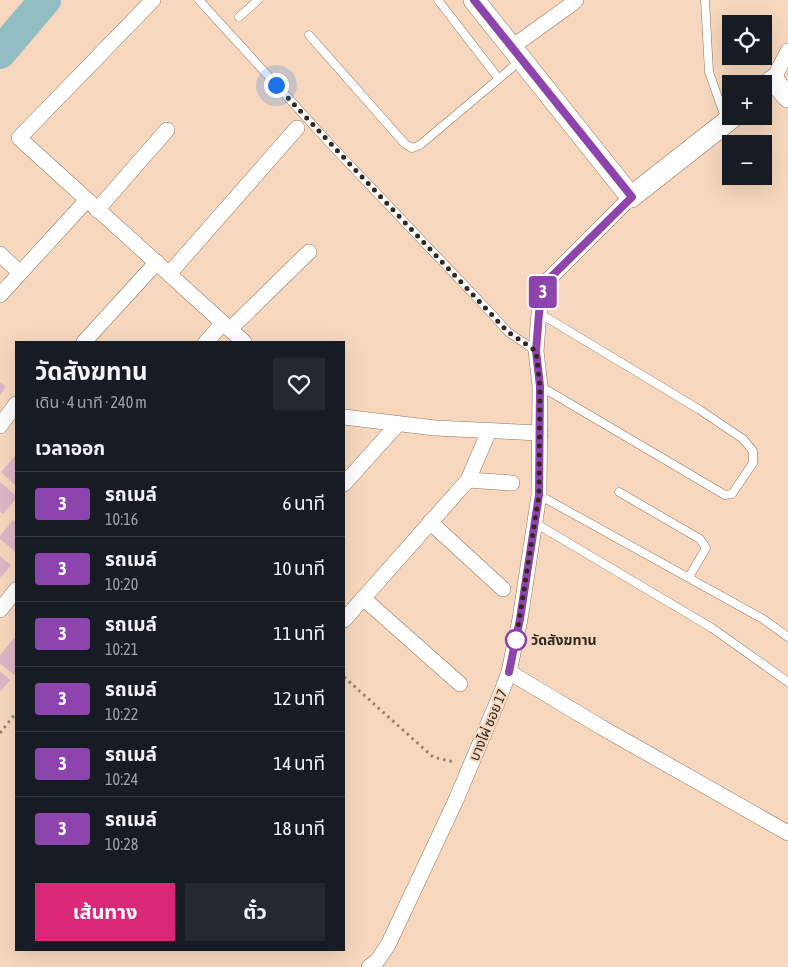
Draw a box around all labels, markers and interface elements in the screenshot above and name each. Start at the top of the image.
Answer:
map controls [722,15,772,185]
button: locate [722,15,772,65]
your location [264,73,289,98]
button: + [722,75,772,125]
button: − [722,135,772,185]
line badge: 3 [527,276,559,308]
text: 3 [539,281,547,302]
text: วัดสังฆทาน [35,358,147,385]
button: heart [273,358,325,410]
text: เดิน · 4 นาที · 240 m [35,393,147,411]
text: เวลาออก [35,437,105,459]
text: รถเมล์ [105,483,157,505]
text: 6 นาที [283,492,325,514]
text: 3 [58,493,67,514]
text: 10:16 [105,510,138,528]
text: รถเมล์ [105,548,157,570]
text: 10 นาที [274,557,325,579]
text: 3 [58,558,67,579]
text: 10:20 [105,575,138,593]
text: รถเมล์ [105,613,157,635]
text: 11 นาที [274,622,325,644]
text: 3 [58,623,67,644]
marker: วัดสังฆทาน [505,629,527,651]
place label: วัดสังฆทาน [531,632,597,648]
text: 10:21 [105,640,138,658]
text: รถเมล์ [105,678,157,700]
text: 12 นาที [274,687,325,709]
street label: บางไผ่ ซอย 17 [466,687,510,763]
text: 3 [58,688,67,709]
text: 10:22 [105,705,138,723]
text: รถเมล์ [105,743,157,765]
text: 14 นาที [274,752,325,774]
text: 3 [58,753,67,774]
text: 10:24 [105,770,138,788]
text: รถเมล์ [105,808,157,830]
text: 18 นาที [274,817,325,839]
text: 3 [58,818,67,839]
text: 10:28 [105,835,138,853]
button: เส้นทาง [35,883,175,941]
button: ตั๋ว [185,883,325,941]

